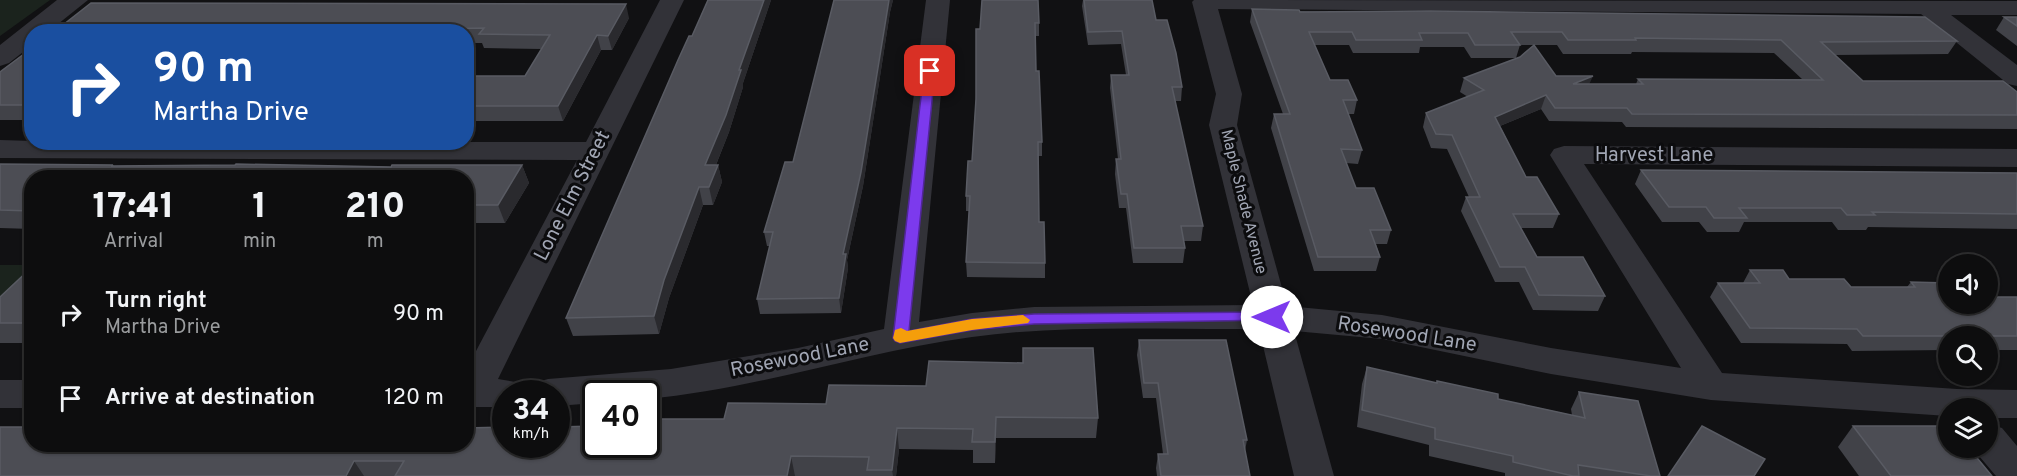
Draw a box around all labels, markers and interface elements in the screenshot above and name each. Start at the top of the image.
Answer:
text: 90 m [153,44,254,97]
pin [904,45,955,96]
icon: right [54,48,132,126]
icon: arrive [913,54,946,87]
text: Martha Drive [153,96,309,130]
street label: Lone Elm Street [529,126,617,266]
street label: Maple Shade Avenue [1215,128,1271,276]
street label: Harvest Lane [1595,143,1713,169]
text: 17:41 [93,185,174,231]
text: 1 [252,185,267,231]
text: 210 [345,185,405,231]
text: Arrival [104,229,163,255]
text: min [243,229,276,255]
text: m [367,229,384,255]
map controls [1938,254,1998,458]
button: sound [1938,254,1998,314]
position arrow [1240,285,1304,349]
text: Turn right [105,288,207,315]
icon: right [54,298,87,331]
text: 90 m [393,301,444,328]
street label: Rosewood Lane [1335,311,1479,359]
text: Martha Drive [105,315,220,341]
button: search [1938,326,1998,386]
street label: Rosewood Lane [728,332,872,384]
speed limit sign: 40 [582,380,660,458]
icon: arrive [54,382,87,415]
text: Arrive at destination [105,385,315,412]
text: 120 m [384,385,444,412]
text: 34 [512,393,550,430]
button: layers [1938,398,1998,458]
text: km/h [513,425,549,444]

